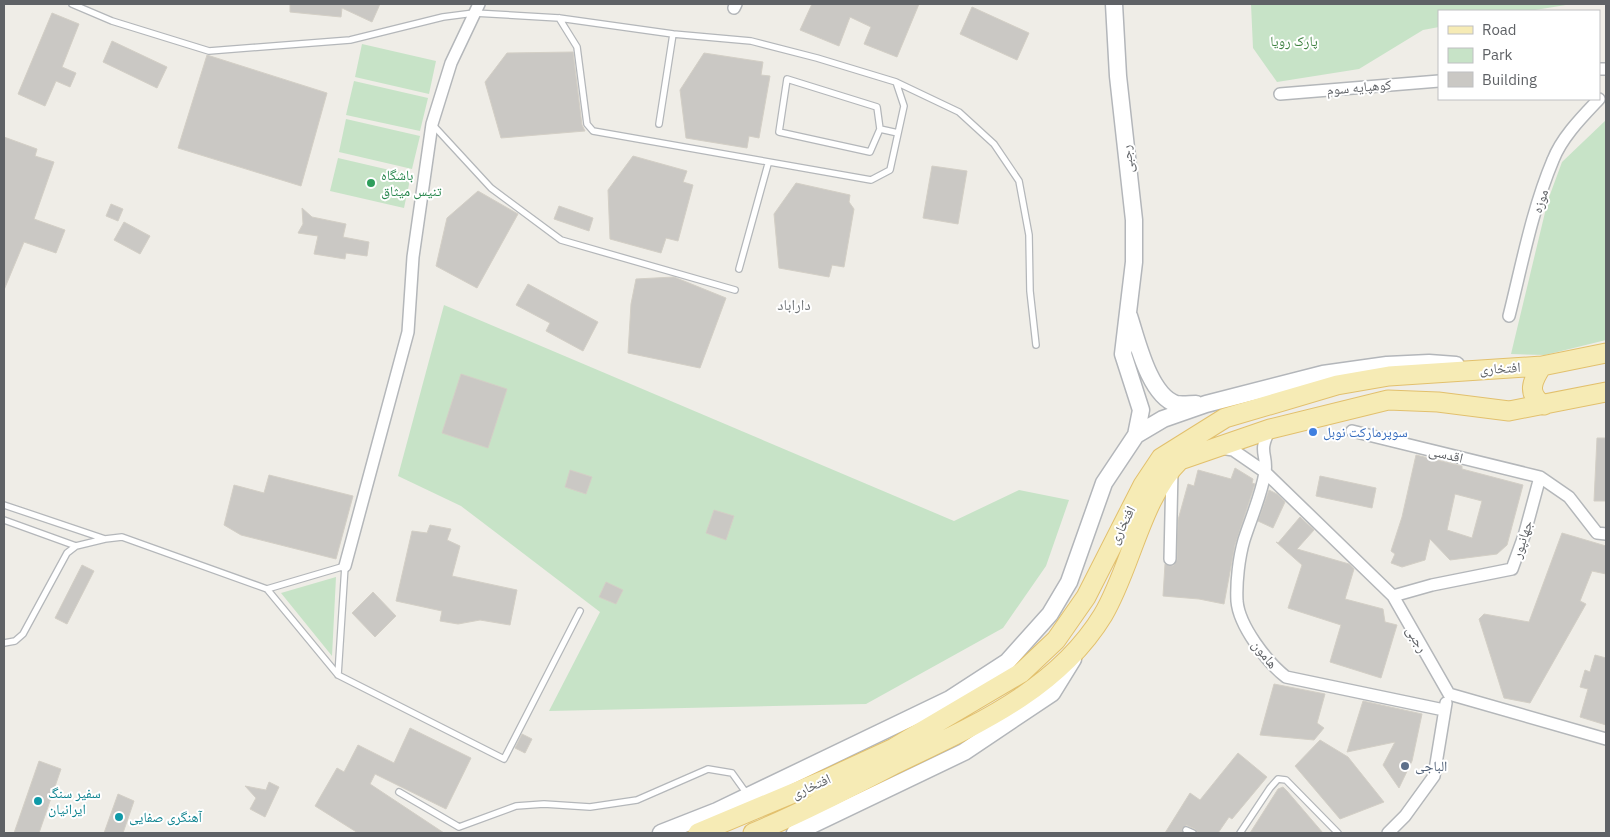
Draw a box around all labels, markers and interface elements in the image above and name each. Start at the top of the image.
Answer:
legend [1438,10,1600,100]
text: Road [1482,20,1517,39]
park label: پارک رویا [1270,32,1318,50]
text: Park [1482,45,1512,64]
text: Building [1482,70,1537,89]
street label: کوهپایه سوم [1326,75,1392,100]
street label: رجبی [1117,144,1137,174]
place label: باشگاه تنيس ميثاق [381,166,442,200]
marker: باشگاه تنيس ميثاق [365,177,377,189]
street label: موزه [1528,187,1552,215]
district label: داراباد [777,295,811,314]
street label: افتخاری [1479,358,1521,378]
place label: سوپرمارکت نوبل [1323,423,1408,441]
marker: سوپرمارکت نوبل [1307,426,1319,438]
street label: اقدسی [1427,441,1465,467]
street label: افتخاری [1105,503,1139,547]
street label: جهانپور [1507,518,1537,561]
street label: رجبی [1402,622,1432,656]
street label: هامون [1248,636,1282,672]
place label: الباجی [1415,757,1447,775]
marker: الباجی [1399,760,1411,772]
street label: افتخاری [789,769,833,803]
place label: سفیر سنگ ایرانیان [48,784,101,818]
marker: سفیر سنگ ایرانیان [32,795,44,807]
place label: آهنگری صفایی [129,808,202,826]
marker: آهنگری صفایی [113,811,125,823]

